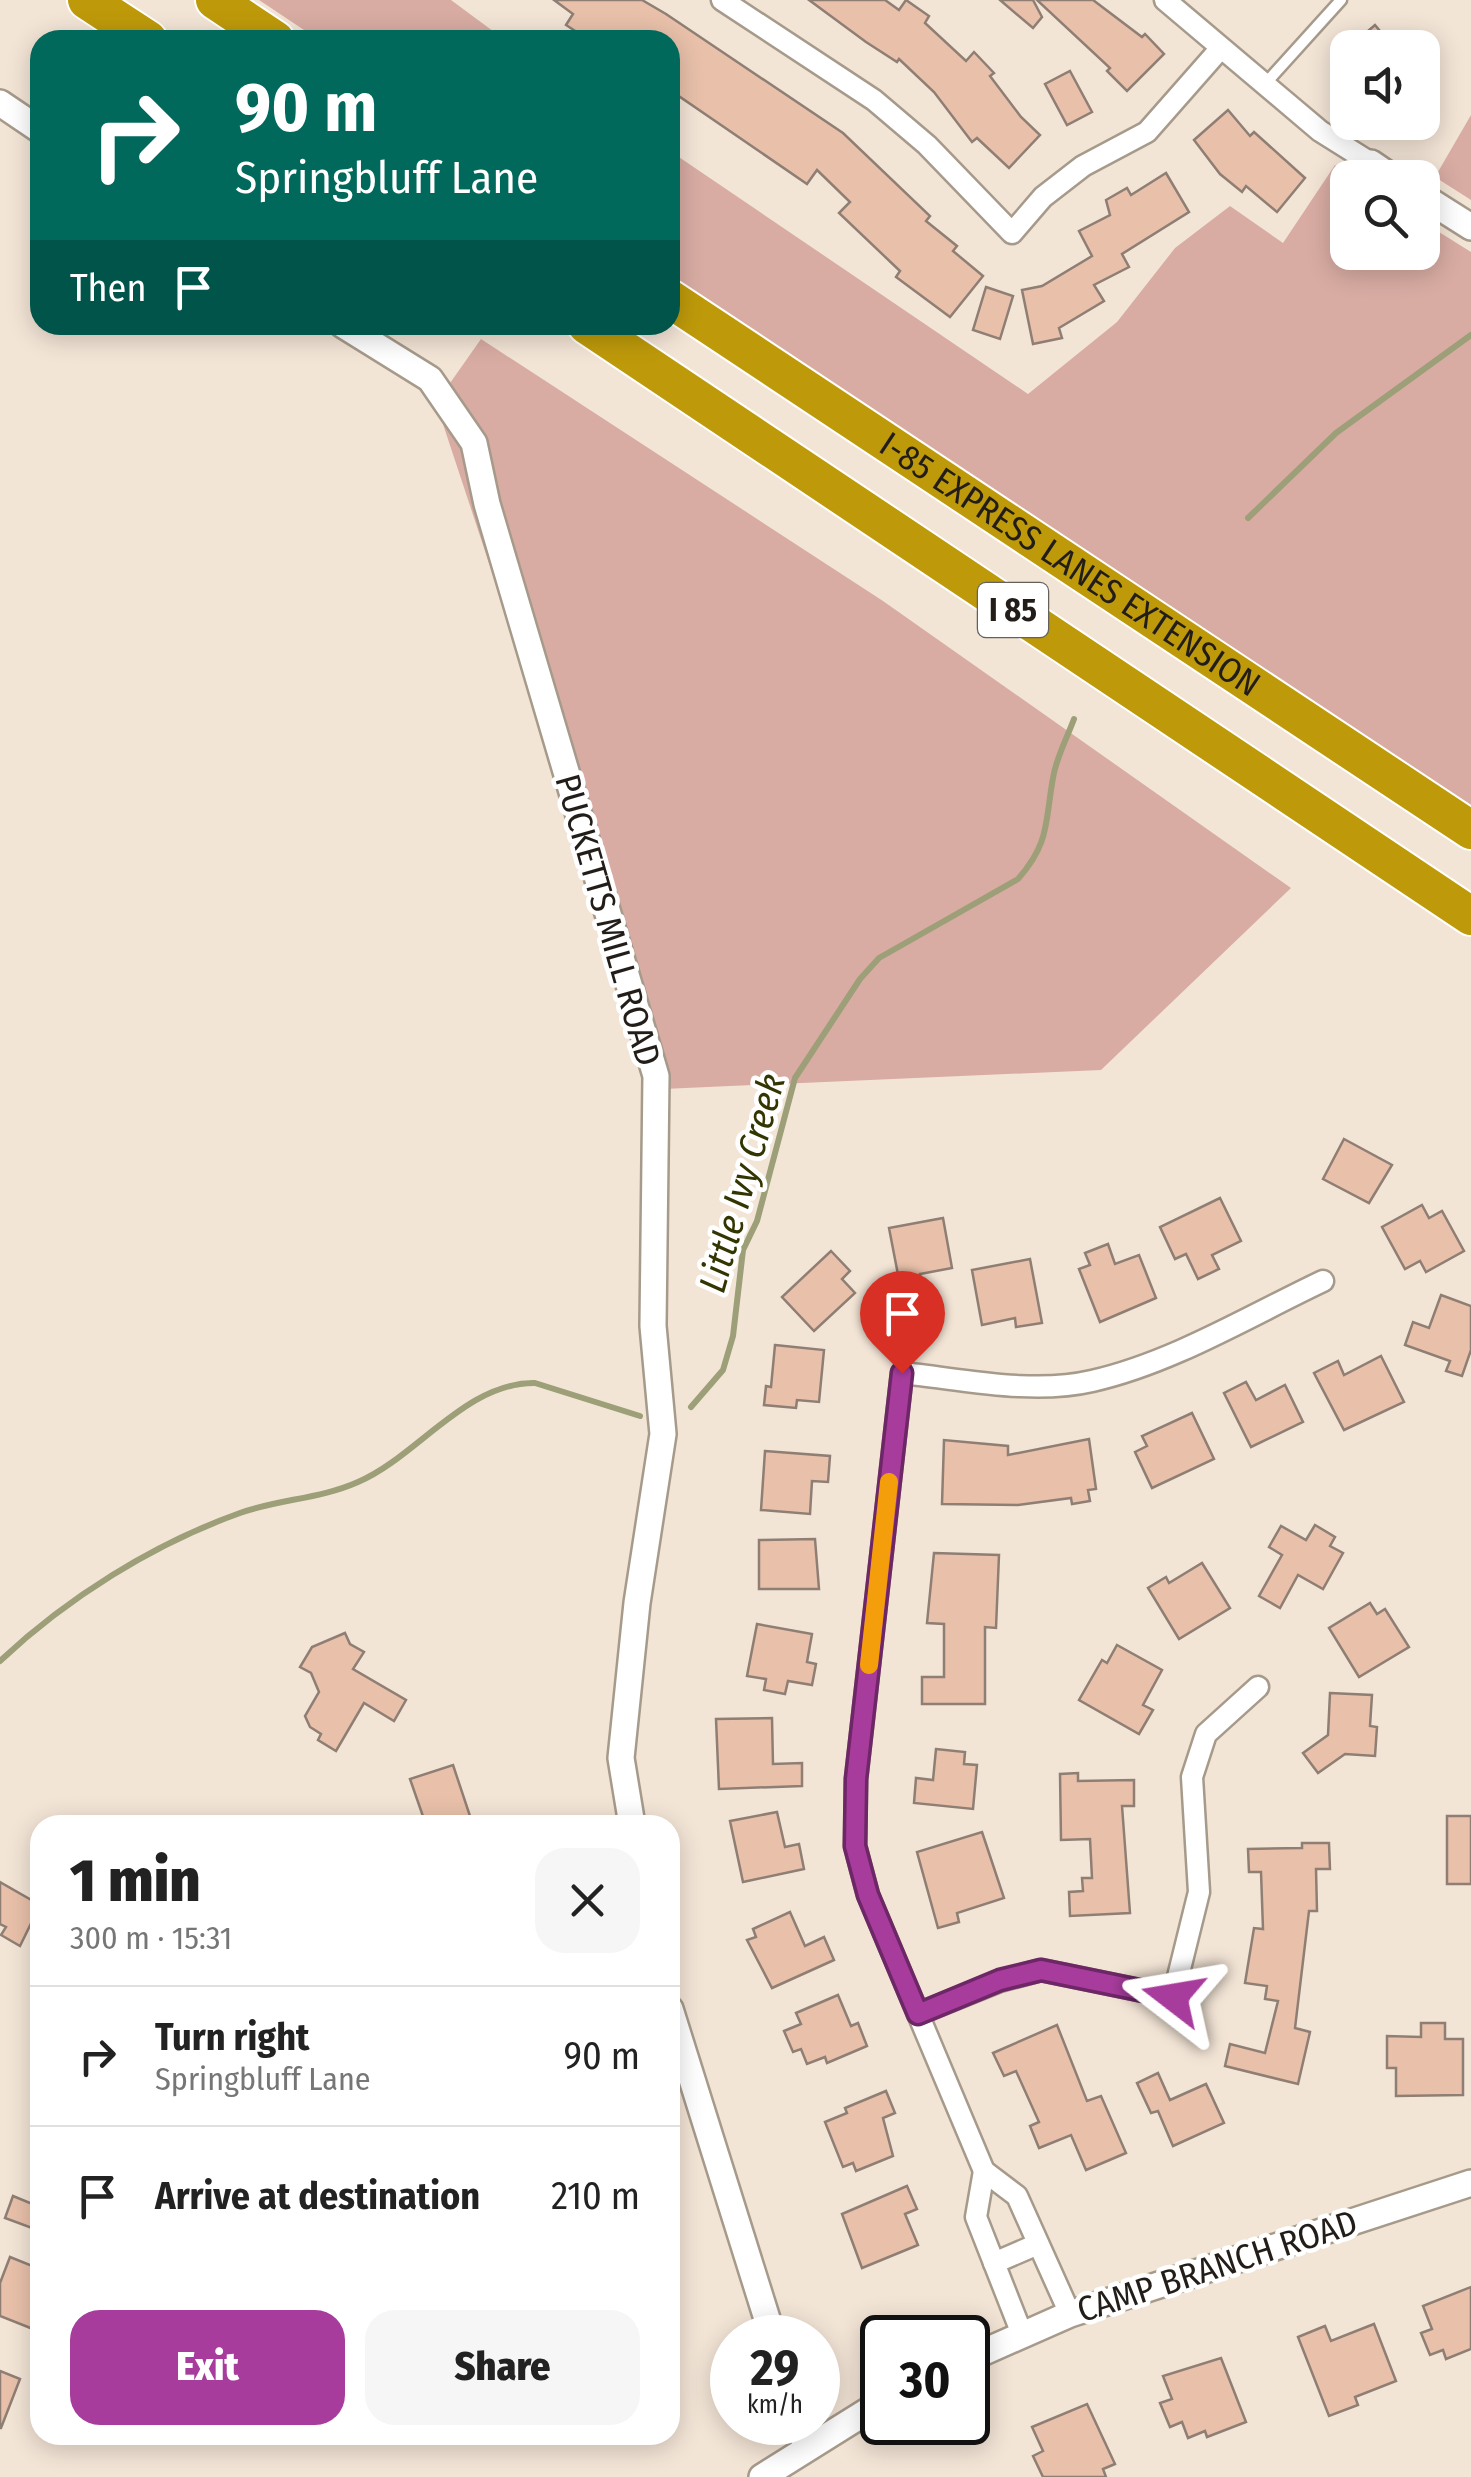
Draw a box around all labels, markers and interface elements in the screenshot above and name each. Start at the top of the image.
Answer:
map controls [1330,30,1440,270]
button: sound [1330,30,1440,140]
text: 90 m [235,66,377,150]
icon: right [70,70,200,200]
text: Springbluff Lane [235,151,538,205]
button: search [1330,160,1440,270]
icon: arrive [166,260,221,315]
text: Then [70,265,146,311]
street label: I-85 EXPRESS LANES EXTENSION [872,423,1268,705]
road number: I 85 [978,583,1048,637]
street label: PUCKETTS MILL ROAD [546,769,670,1071]
water label: Little Ivy Creek [689,1068,795,1298]
pin [860,1271,945,1374]
icon: arrive [875,1286,930,1341]
text: 1 min [70,1845,201,1917]
button: close [535,1848,640,1953]
text: 300 m · 15:31 [70,1919,232,1957]
position arrow [1121,1945,1225,2049]
text: Turn right [155,2014,309,2060]
icon: right [70,2029,125,2084]
text: 90 m [564,2033,640,2079]
text: Springbluff Lane [155,2060,371,2098]
icon: arrive [70,2169,125,2224]
text: Arrive at destination [155,2173,480,2219]
text: 210 m [551,2173,640,2219]
street label: CAMP BRANCH ROAD [1072,2201,1362,2331]
button: Exit [70,2310,345,2425]
button: Share [365,2310,640,2425]
speed limit sign: 30 [860,2315,990,2445]
text: 29 [751,2338,799,2398]
text: km/h [747,2390,803,2420]

